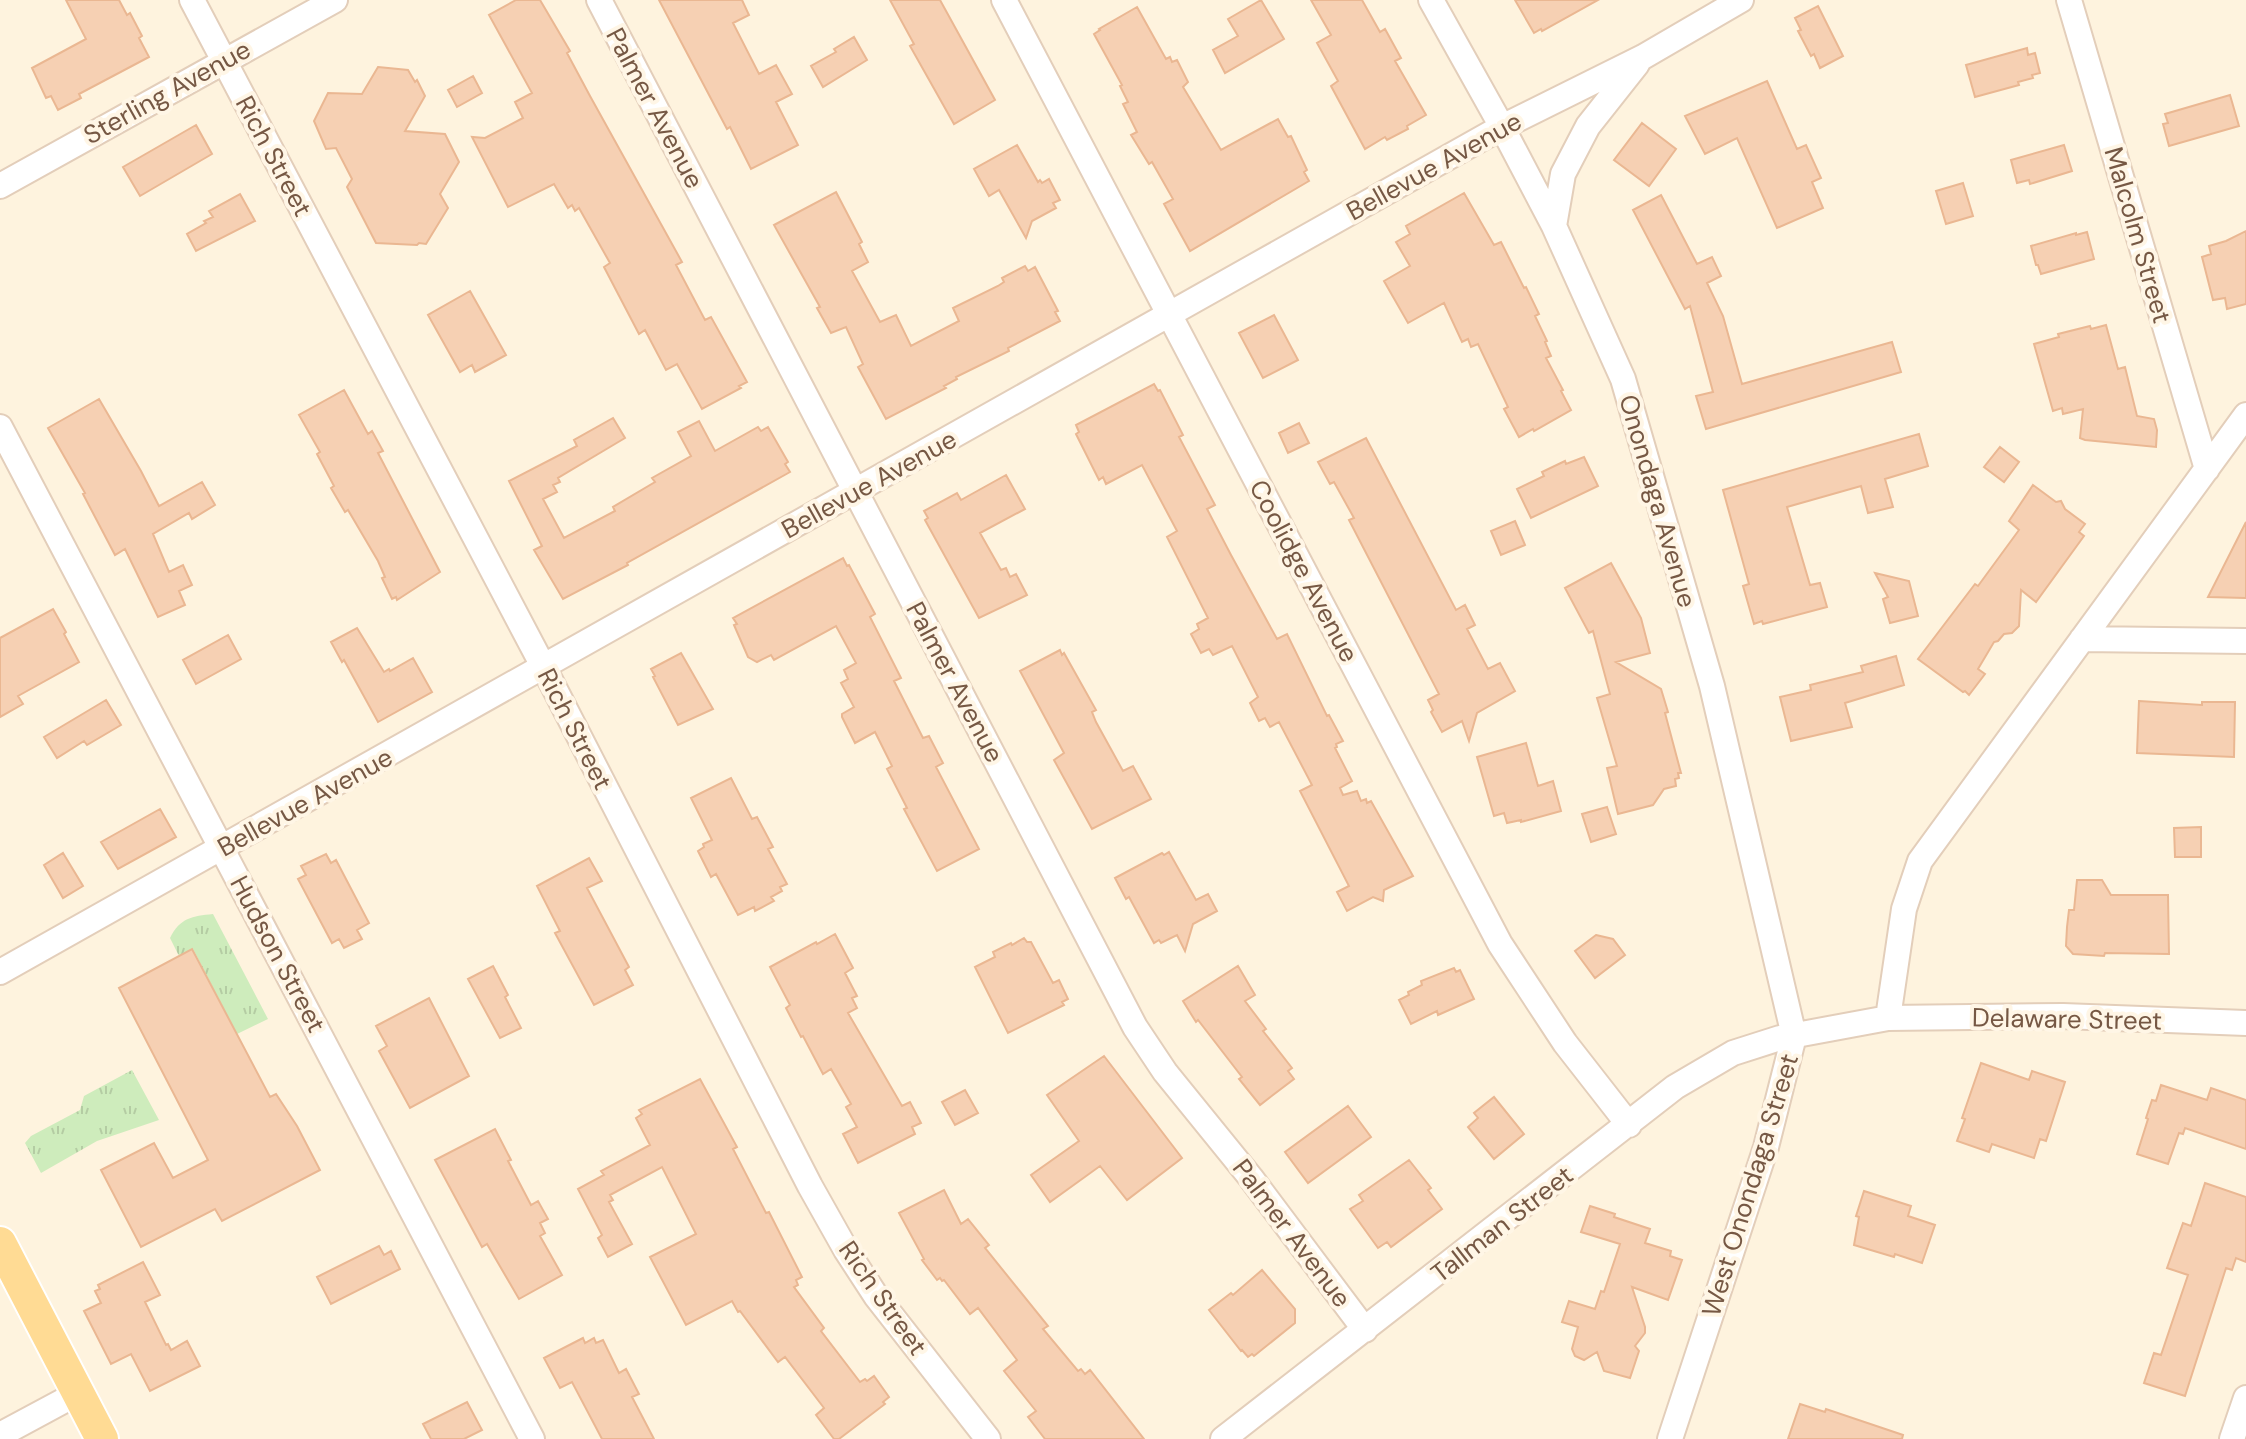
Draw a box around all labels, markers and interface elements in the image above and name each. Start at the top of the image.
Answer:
street label: Palmer Avenue [598,22,712,194]
street label: Sterling Avenue [77,32,257,152]
street label: Rich Street [228,90,320,222]
street label: Bellevue Avenue [1341,104,1527,228]
street label: Malcolm Street [2097,143,2179,327]
street label: Onondaga Avenue [1611,391,1705,611]
street label: Bellevue Avenue [776,422,962,546]
street label: Coolidge Avenue [1242,474,1366,668]
street label: Palmer Avenue [898,596,1012,768]
street label: Rich Street [530,662,620,796]
street label: Bellevue Avenue [212,740,398,864]
street label: Hudson Street [222,870,334,1038]
street label: Delaware Street [1972,1000,2162,1038]
street label: West Onondaga Street [1694,1049,1806,1321]
street label: Palmer Avenue [1225,1152,1359,1314]
street label: Tallman Street [1424,1158,1580,1290]
street label: Rich Street [831,1234,935,1362]

